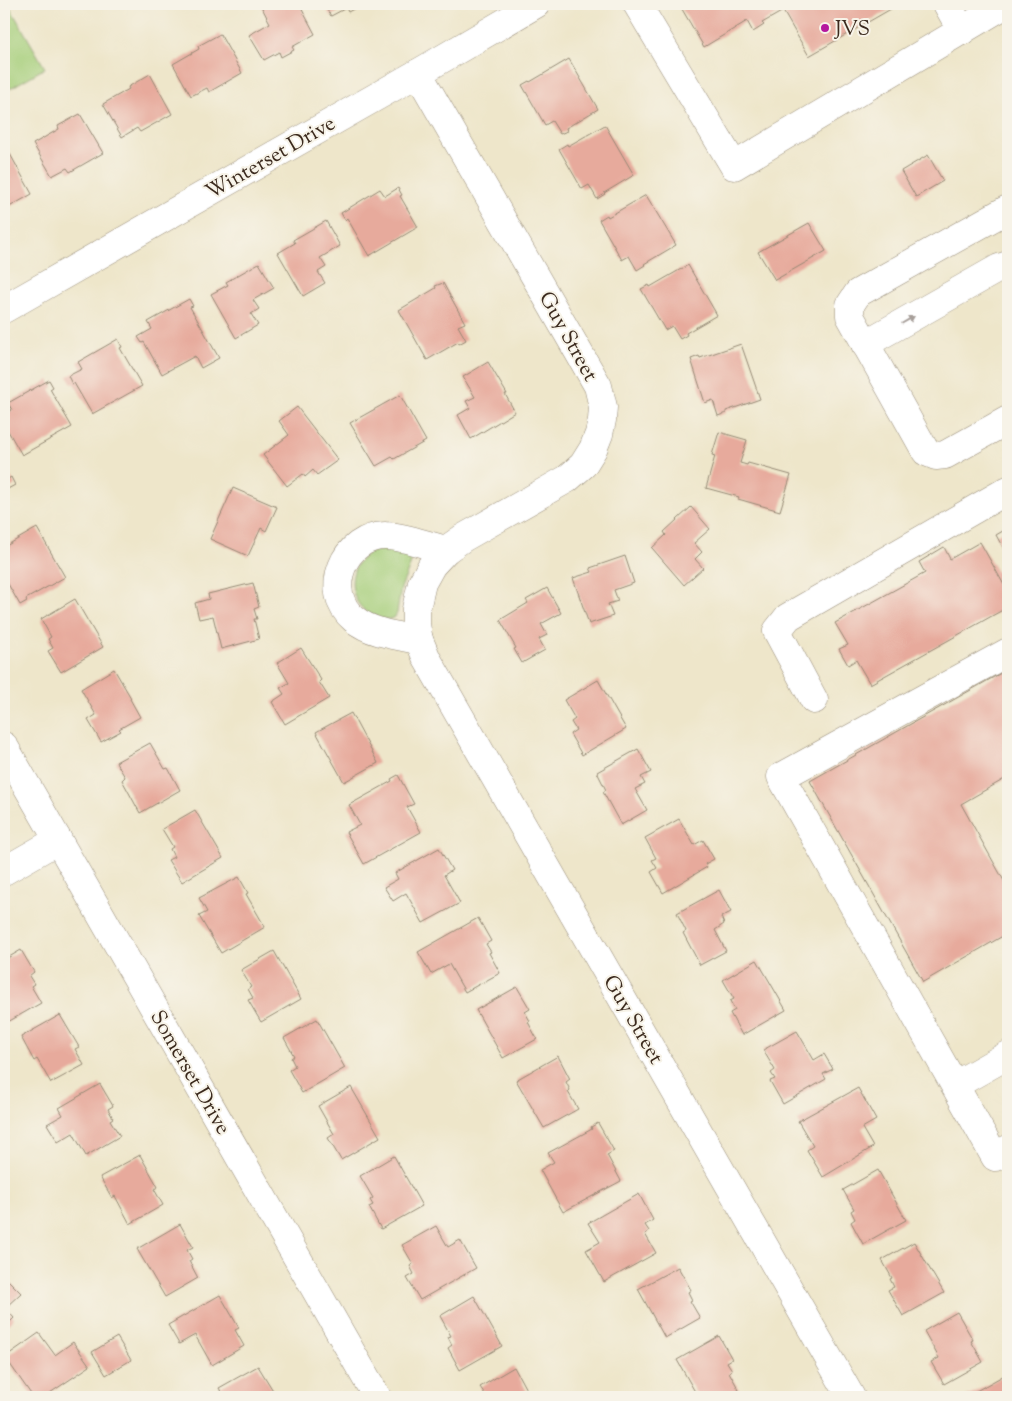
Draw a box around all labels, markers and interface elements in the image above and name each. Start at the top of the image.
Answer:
place label: JVS [834,15,870,45]
marker: JVS [819,22,831,34]
street label: Winterset Drive [201,109,341,208]
street label: Guy Street [530,287,604,387]
one-way arrow [901,316,914,325]
street label: Guy Street [595,970,670,1070]
street label: Somerset Drive [142,1005,237,1141]

